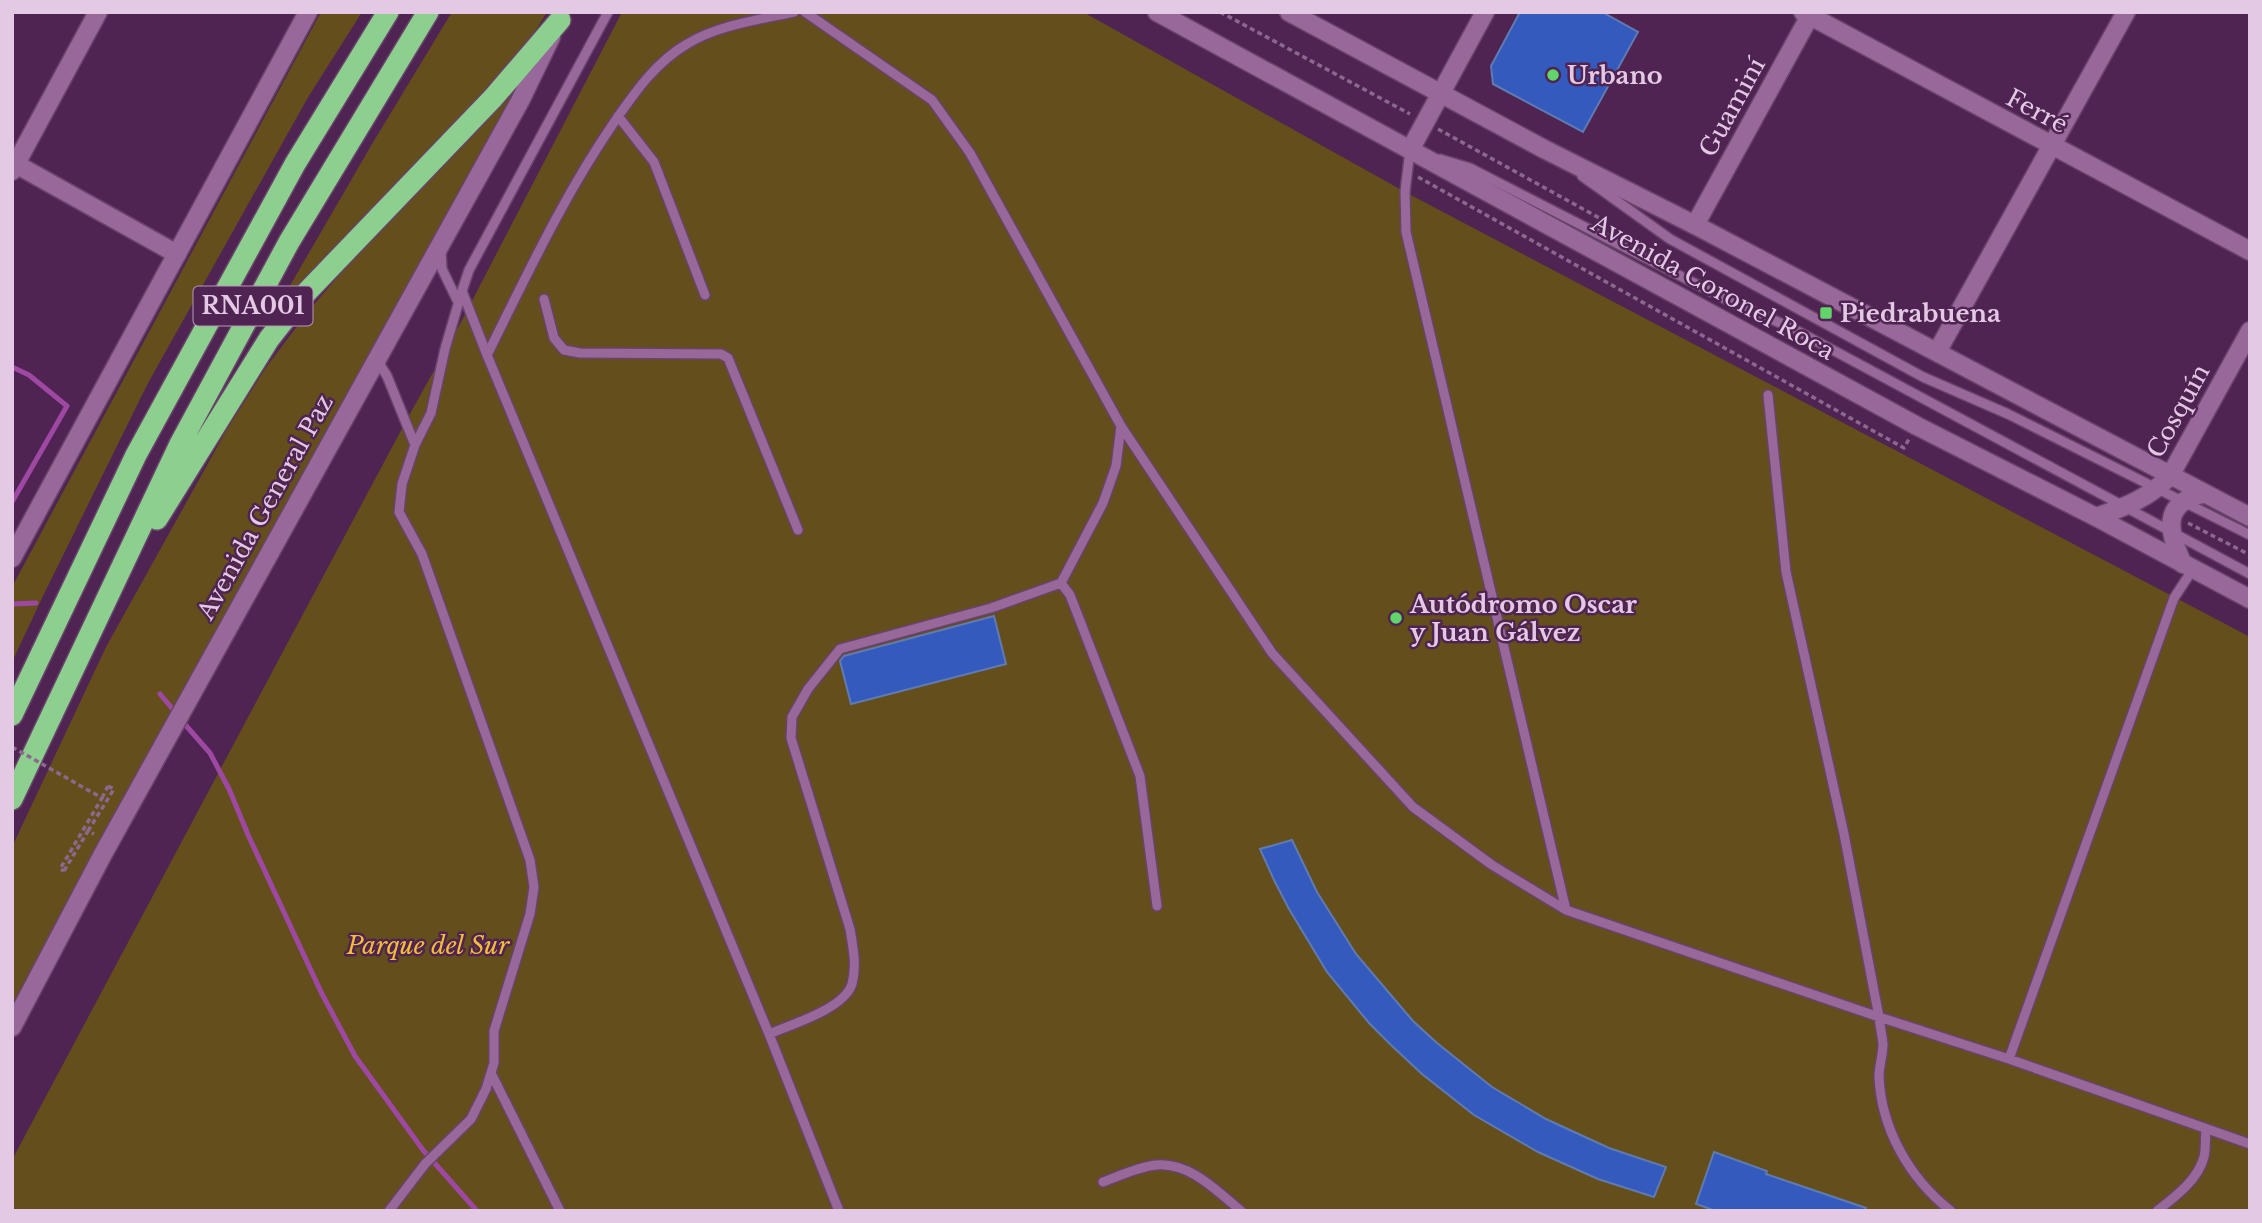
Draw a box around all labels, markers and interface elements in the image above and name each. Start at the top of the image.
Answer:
street label: Guaminí [1693,52,1771,162]
place label: Urbano [1567,61,1663,90]
marker: Urbano [1545,67,1561,83]
street label: Ferré [2001,83,2073,139]
street label: Avenida Coronel Roca [1586,208,1840,366]
road number: RNA001 [194,286,312,326]
place label: Piedrabuena [1840,299,2001,328]
marker: Piedrabuena [1818,305,1834,321]
street label: Cosquín [2141,359,2215,463]
street label: Avenida General Paz [190,389,339,626]
place label: Autódromo Oscar y Juan Gálvez [1409,590,1637,647]
marker: Autódromo Oscar y Juan Gálvez [1388,610,1404,626]
park label: Parque del Sur [346,931,510,960]

